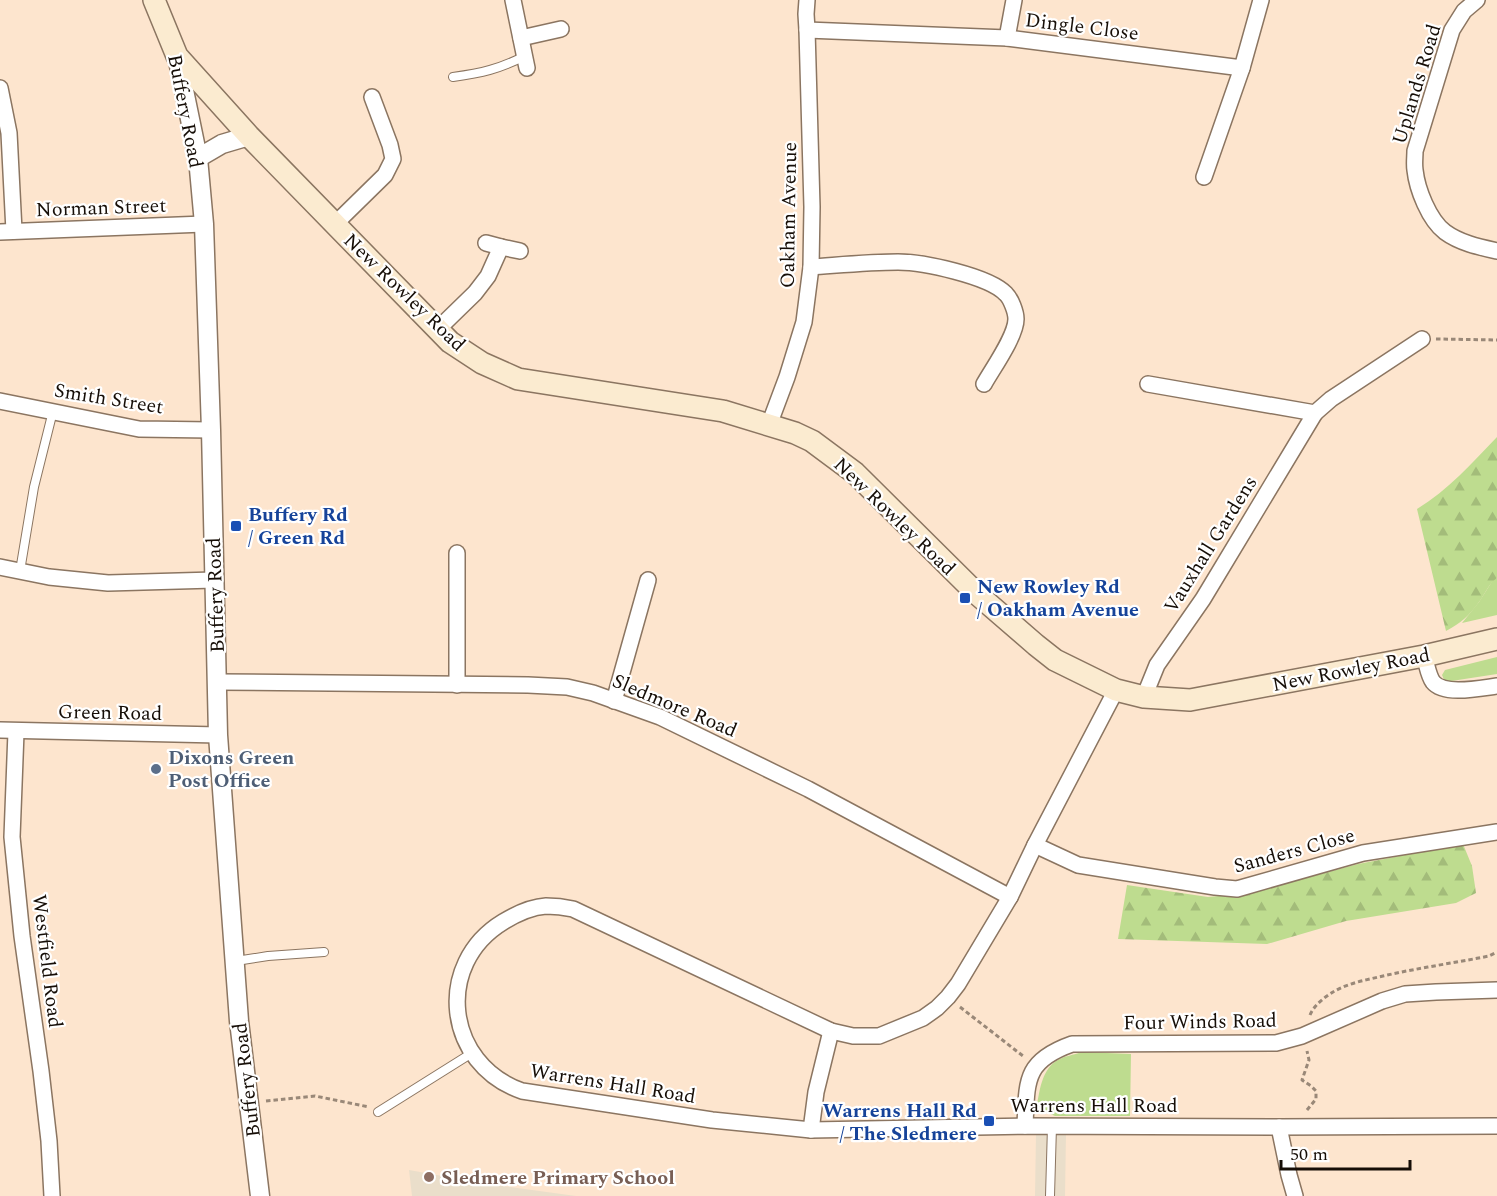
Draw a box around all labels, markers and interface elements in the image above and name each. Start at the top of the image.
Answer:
street label: Dingle Close [1023,5,1140,49]
street label: Uplands Road [1384,20,1449,148]
street label: Buffery Road [159,52,211,171]
street label: Oakham Avenue [773,142,805,288]
street label: Norman Street [35,191,167,225]
street label: New Rowley Road [336,226,472,359]
street label: Smith Street [52,376,166,422]
street label: New Rowley Road [826,450,962,583]
street label: Vauxhall Gardens [1157,470,1265,619]
place label: Buffery Rd / Green Rd [248,500,348,553]
marker: Buffery Rd / Green Rd [229,519,243,533]
street label: Buffery Road [199,537,233,653]
place label: New Rowley Rd / Oakham Avenue [977,572,1139,625]
marker: New Rowley Rd / Oakham Avenue [958,591,972,605]
street label: New Rowley Road [1270,640,1433,700]
street label: Sledmore Road [608,666,742,746]
street label: Green Road [58,697,162,729]
place label: Dixons Green Post Office [168,743,294,796]
marker: Dixons Green Post Office [149,762,163,776]
street label: Sanders Close [1230,820,1358,882]
street label: Westfield Road [24,893,70,1030]
street label: Four Winds Road [1123,1006,1277,1038]
street label: Buffery Road [225,1021,269,1139]
street label: Warrens Hall Road [528,1056,698,1112]
street label: Warrens Hall Road [1010,1091,1178,1121]
place label: Warrens Hall Rd / The Sledmere [822,1096,977,1149]
marker: Warrens Hall Rd / The Sledmere [982,1114,996,1128]
scale bar [1281,1133,1410,1171]
text: 50 m [1290,1141,1328,1168]
place label: Sledmere Primary School [441,1163,675,1193]
marker: Sledmere Primary School [422,1170,436,1184]

